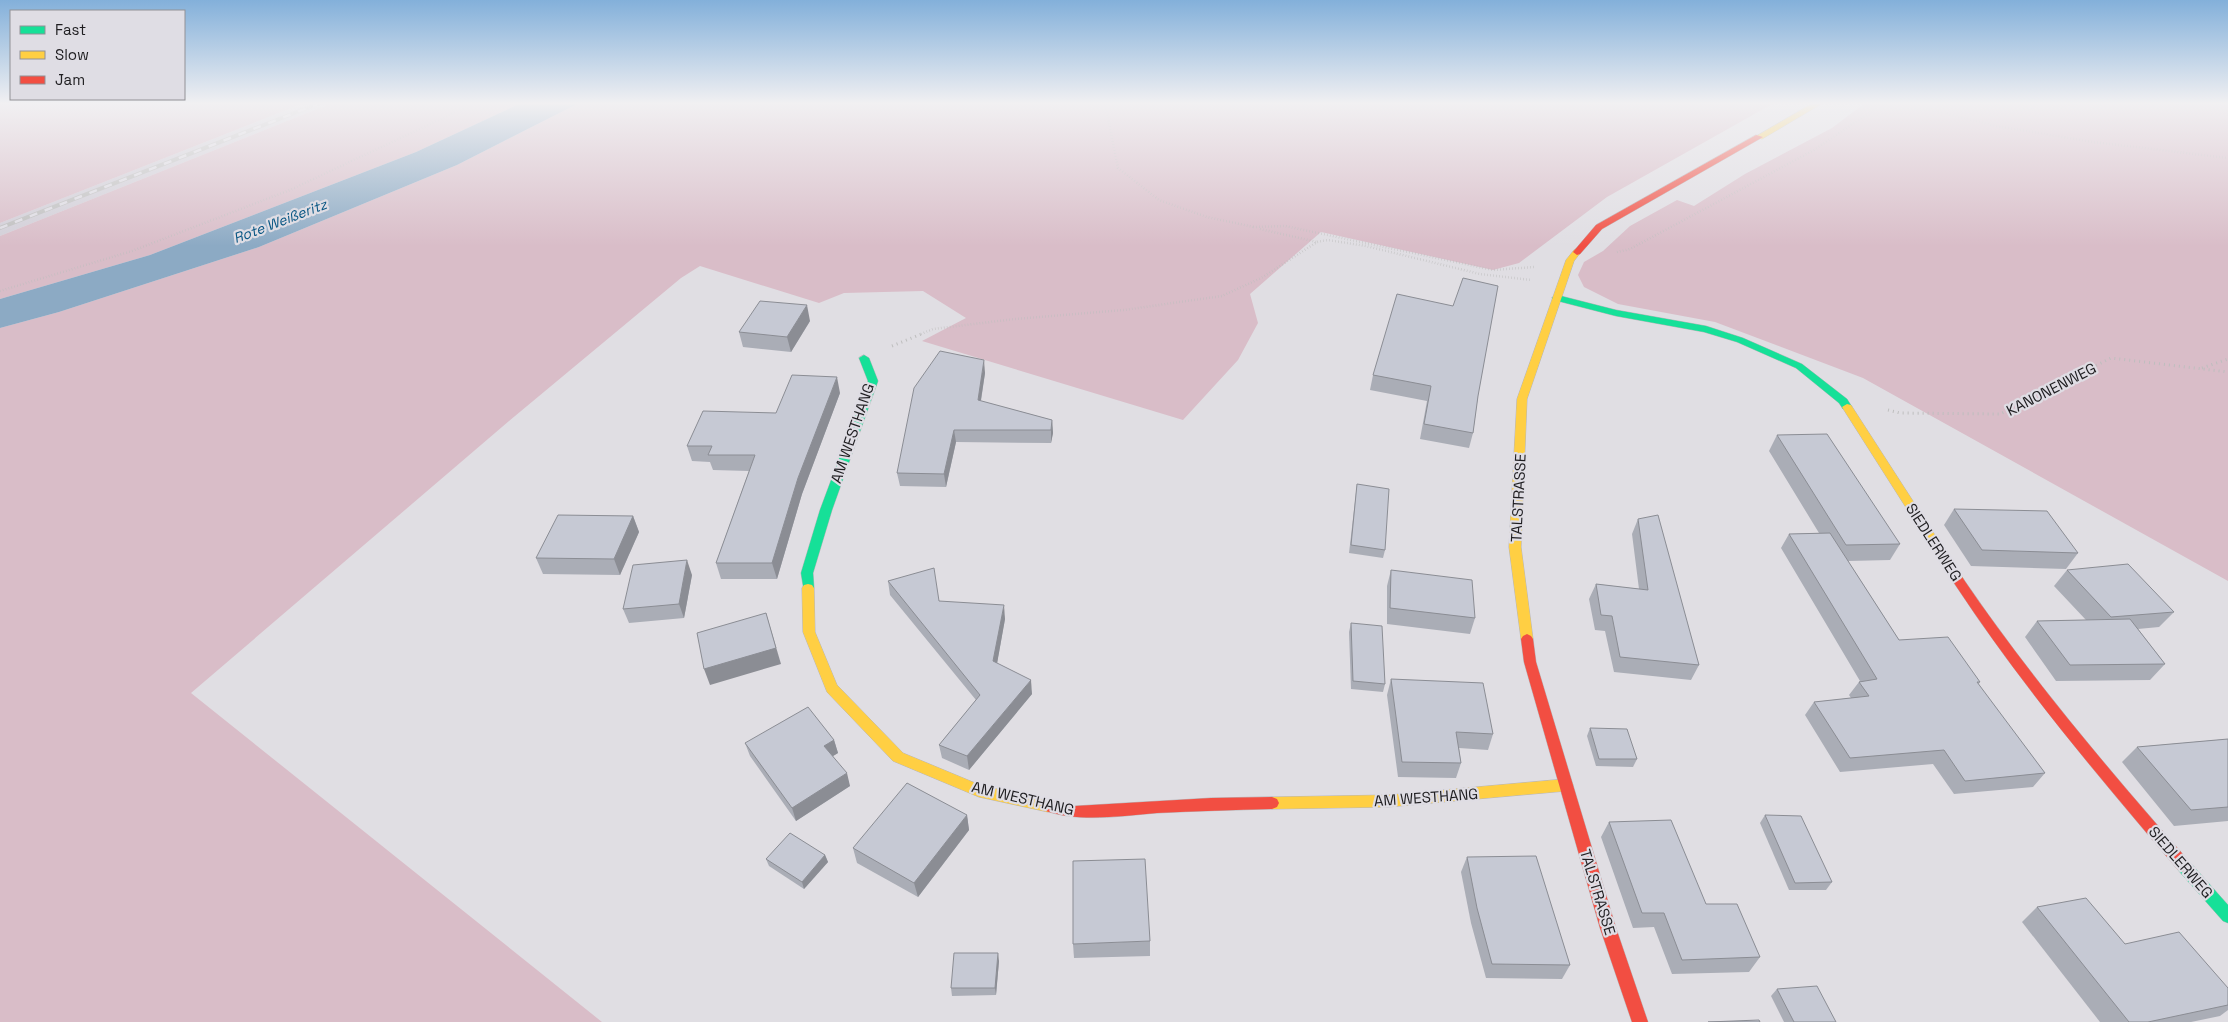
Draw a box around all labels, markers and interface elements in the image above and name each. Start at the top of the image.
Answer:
legend [10,10,185,100]
text: Fast [55,20,86,39]
text: Slow [55,45,89,64]
text: Jam [55,70,85,89]
water label: Rote Weißeritz [231,194,331,247]
street label: KANONENWEG [2003,358,2099,420]
street label: AM WESTHANG [826,381,878,485]
street label: TALSTRASSE [1506,453,1530,543]
street label: SIEDLERWEG [1902,500,1966,584]
street label: AM WESTHANG [970,777,1076,819]
street label: AM WESTHANG [1373,784,1479,810]
street label: SIEDLERWEG [2145,822,2217,902]
street label: TALSTRASSE [1576,847,1620,937]

